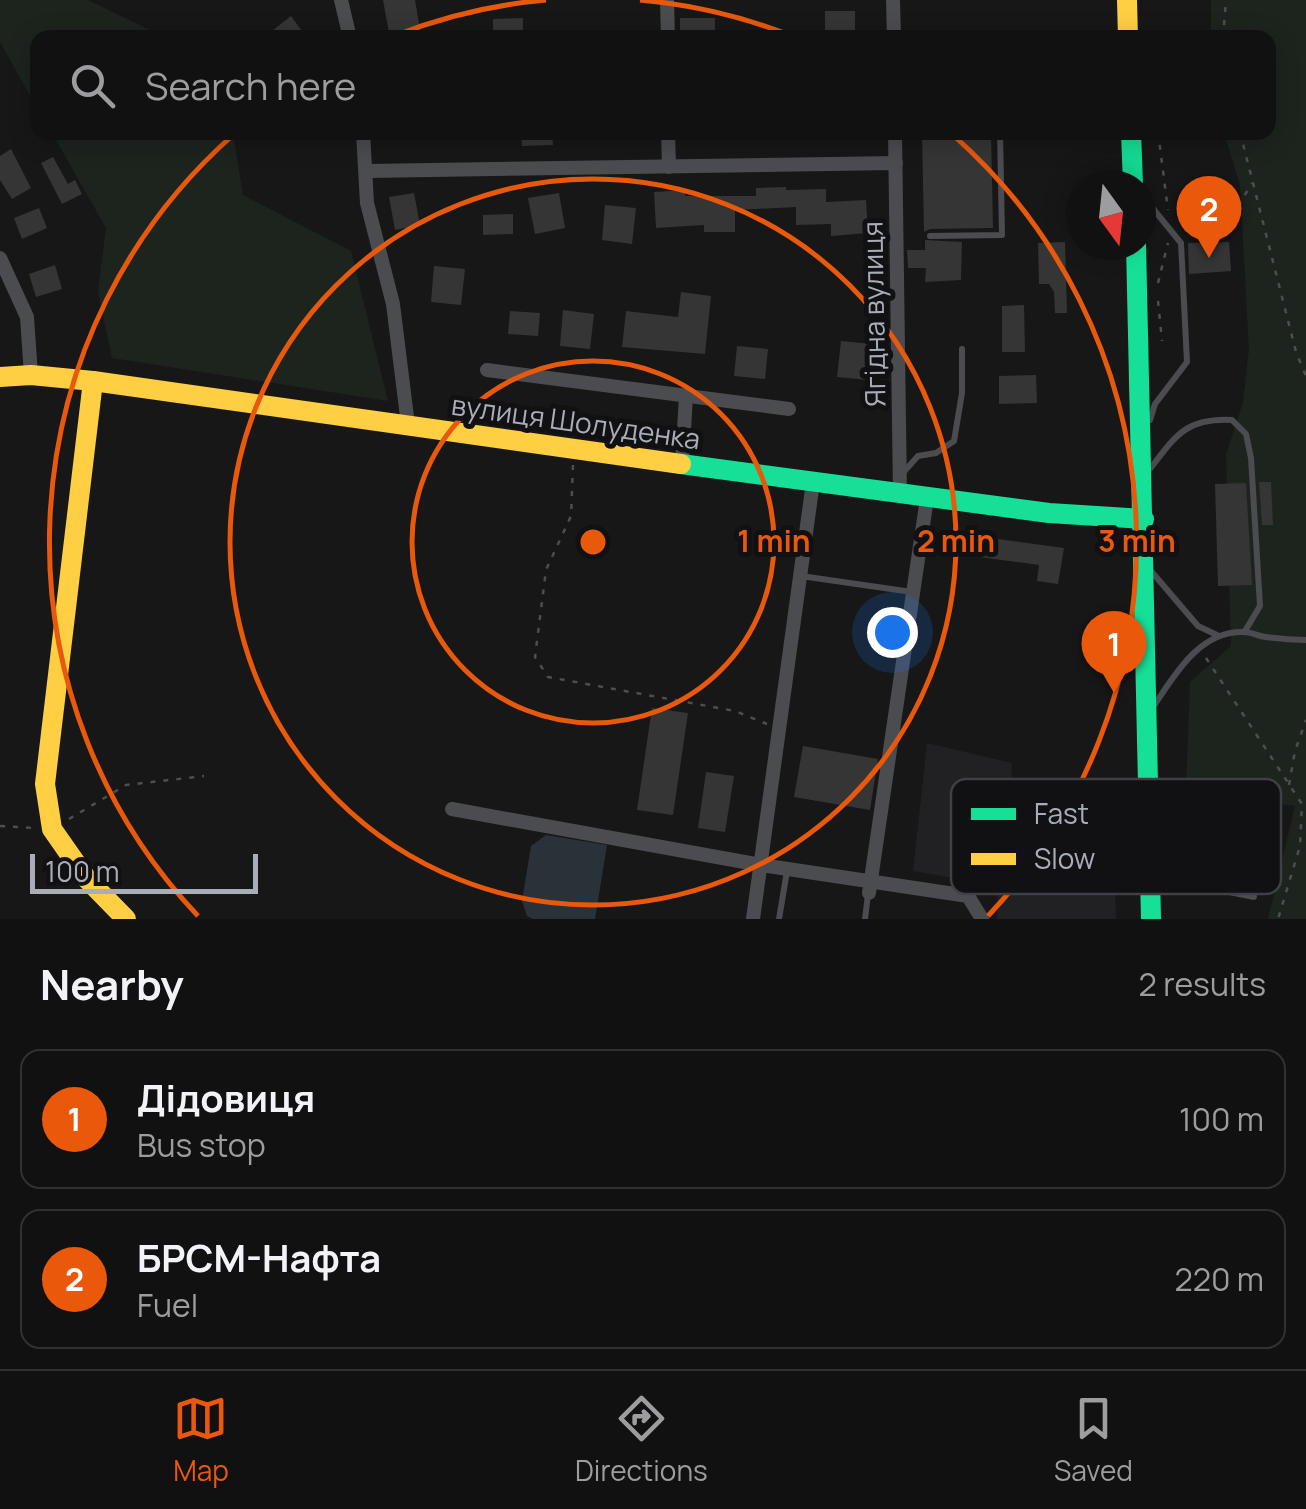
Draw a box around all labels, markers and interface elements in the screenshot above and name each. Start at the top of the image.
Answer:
search box [30,30,1276,140]
icon: search [65,58,120,113]
text: Search here [145,59,356,111]
north arrow [1066,170,1156,260]
pin: 2 [1176,176,1242,258]
street label: Ягідна вулиця [852,221,894,407]
street label: вулиця Шолуденка [449,385,703,457]
text: 1 min [737,520,811,561]
text: 2 min [917,520,995,561]
text: 3 min [1098,520,1176,561]
centre of rings [575,524,611,560]
your location [867,607,918,658]
pin: 1 [1082,610,1146,693]
legend [951,779,1281,894]
text: Fast [1034,794,1089,832]
text: Slow [1034,839,1095,877]
scale bar [30,849,258,894]
text: 100 m [45,852,119,890]
text: Nearby [40,955,184,1013]
text: 2 results [1139,962,1266,1006]
text: Дідовиця [137,1071,315,1123]
text: 1 [67,1097,82,1141]
text: 100 m [1179,1097,1264,1141]
text: Bus stop [137,1123,266,1167]
text: БРСМ-Нафта [137,1231,381,1283]
text: 2 [65,1257,84,1301]
text: 220 m [1174,1257,1264,1301]
text: Fuel [137,1283,198,1327]
tab: Map [173,1391,229,1489]
tab: Directions [575,1391,708,1489]
tab: Saved [1054,1391,1133,1489]

